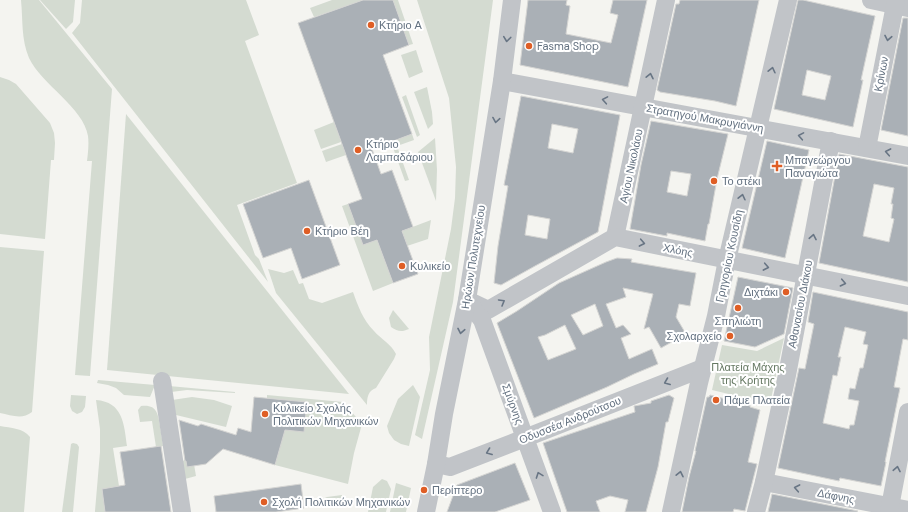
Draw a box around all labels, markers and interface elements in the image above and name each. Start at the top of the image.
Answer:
place label: Κτήριο Α [379,18,423,32]
marker: Κτήριο Α [366,20,376,30]
one-way arrow [885,35,893,41]
one-way arrow [503,36,512,42]
place label: Fasma Shop [537,39,599,53]
marker: Fasma Shop [524,41,534,51]
street label: Κρίνων [871,55,891,93]
one-way arrow [767,67,776,74]
one-way arrow [645,73,653,79]
one-way arrow [602,96,608,105]
street label: Στρατηγού Μακρυγιάννη [645,101,765,135]
one-way arrow [492,117,500,123]
street label: Αγίου Νικολάου [616,128,646,204]
one-way arrow [798,132,805,141]
place label: Κτήριο Λαμπαδάριου [366,137,433,164]
marker: Κτήριο Λαμπαδάριου [353,145,363,155]
one-way arrow [885,148,891,156]
place label: Μπαγεώργου Παναγιώτα [785,153,851,180]
marker: Μπαγεώργου Παναγιώτα [772,161,782,171]
place label: Το στέκι [722,174,761,188]
marker: Το στέκι [709,176,719,186]
one-way arrow [737,194,745,200]
street label: Ηρώων Πολυτεχνείου [458,204,488,310]
street label: Γρηγορίου Κουσίδη [712,208,746,304]
place label: Κτήριο Βέη [315,224,369,238]
marker: Κτήριο Βέη [302,226,312,236]
one-way arrow [808,234,816,240]
one-way arrow [639,238,645,246]
street label: Χλόης [662,240,694,260]
place label: Κυλικείο [410,259,450,273]
street label: Αθανασίου Διάκου [785,259,815,349]
marker: Κυλικείο [397,261,407,271]
one-way arrow [763,263,769,271]
one-way arrow [840,278,847,287]
place label: Διχτάκι [744,285,779,299]
marker: Διχτάκι [781,287,791,297]
one-way arrow [498,300,505,307]
marker: Σπηλιώτη [733,303,743,313]
place label: Σπηλιώτη [715,314,761,328]
one-way arrow [457,328,465,334]
place label: Σχολαρχείο [667,329,722,343]
marker: Σχολαρχείο [725,331,735,341]
park label: Πλατεία Μάχης της Κρήτης [711,360,785,387]
one-way arrow [663,378,670,386]
street label: Σμύρνης [499,382,527,426]
street label: Οδυσσέα Ανδρούτσου [517,393,623,447]
place label: Πάμε Πλατεία [724,393,791,407]
marker: Πάμε Πλατεία [711,395,721,405]
place label: Κυλικείο Σχολής Πολιτικών Μηχανικών [273,401,379,428]
marker: Κυλικείο Σχολής Πολιτικών Μηχανικών [260,409,270,419]
one-way arrow [485,448,492,456]
one-way arrow [893,466,901,472]
one-way arrow [675,471,683,477]
one-way arrow [535,472,543,479]
place label: Περίπτερο [432,483,482,497]
marker: Περίπτερο [419,485,429,495]
one-way arrow [794,485,800,493]
street label: Δάφνης [816,486,856,506]
place label: Σχολή Πολιτικών Μηχανικών [272,495,411,509]
marker: Σχολή Πολιτικών Μηχανικών [259,497,269,507]

